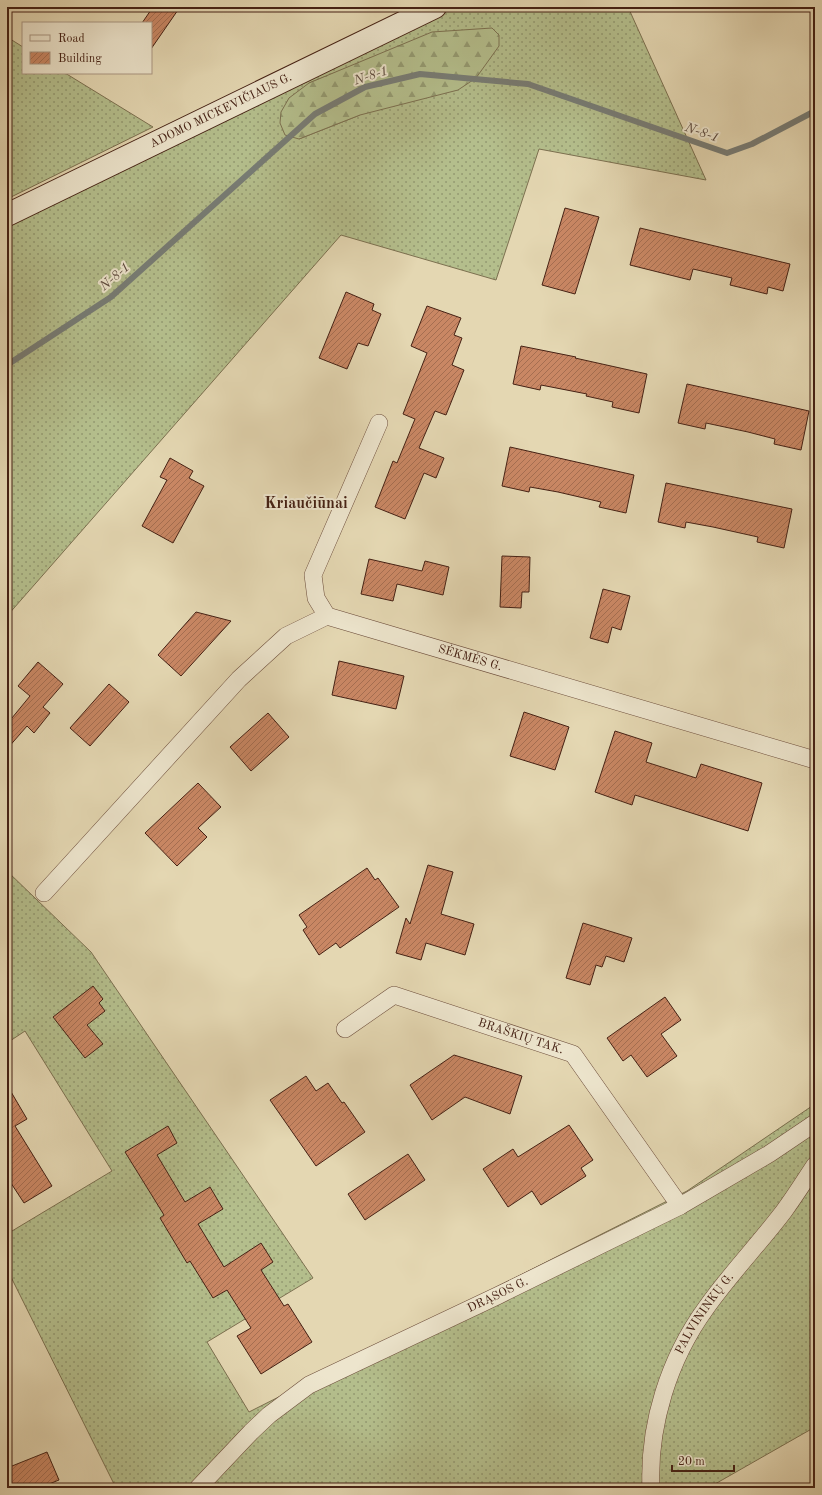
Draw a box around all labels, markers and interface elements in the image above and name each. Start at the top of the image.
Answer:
legend [22,22,152,74]
text: Road [58,33,85,45]
text: Building [58,53,102,65]
water label: N-8-1 [351,64,390,88]
street label: ADOMO MICKEVIČIAUS G. [148,71,294,151]
water label: N-8-1 [682,121,721,145]
water label: N-8-1 [97,261,132,294]
district label: Kriaučiūnai [264,496,348,512]
street label: SĖKMĖS G. [437,641,503,673]
street label: BRAŠKIŲ TAK. [476,1017,565,1056]
street label: PALVININKŲ G. [674,1271,736,1356]
street label: DRĄSOS G. [466,1276,530,1315]
scale bar [672,1447,734,1473]
text: 20 m [678,1456,705,1468]

